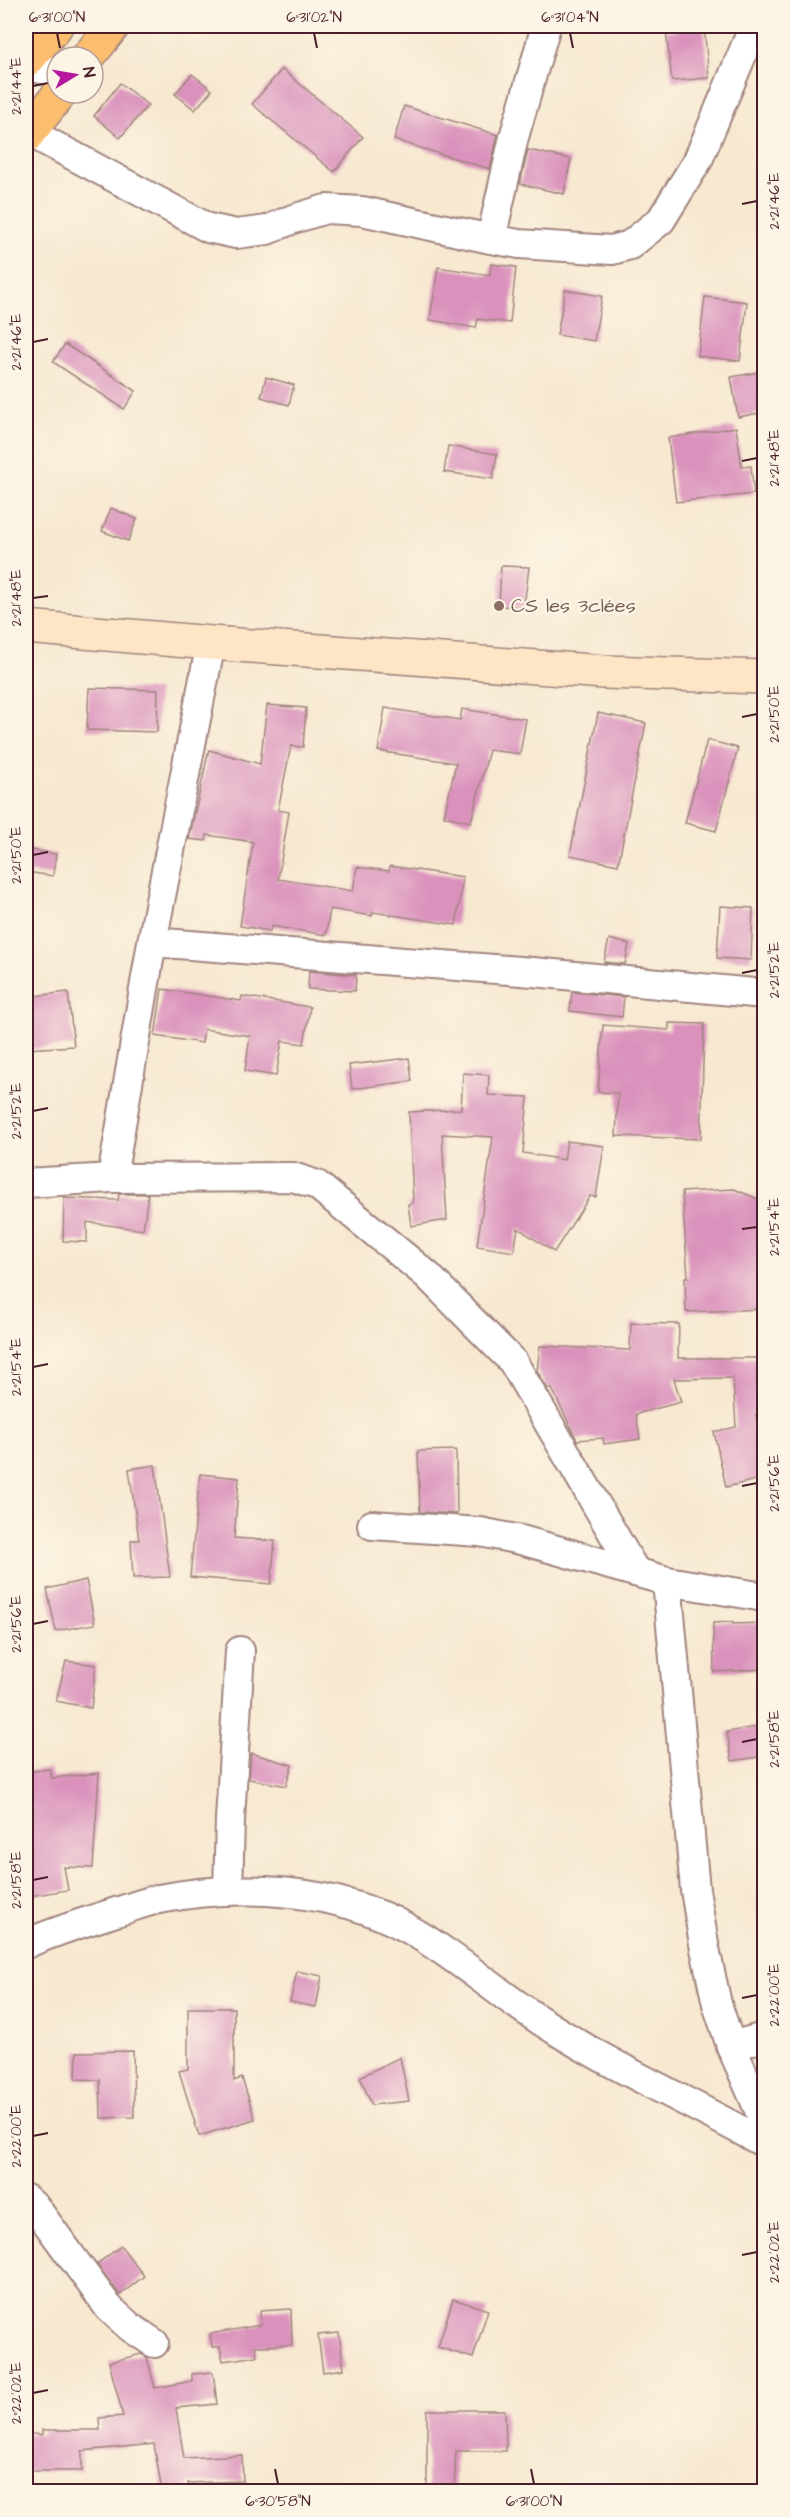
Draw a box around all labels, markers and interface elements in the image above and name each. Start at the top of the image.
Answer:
text: 6°31'00"N [29,7,85,28]
text: 6°31'02"N [286,7,342,28]
text: 6°31'04"N [541,7,599,28]
north arrow [45,45,105,105]
text: 2°21'44"E [6,57,27,115]
text: N [77,65,100,79]
text: 2°21'46"E [764,172,785,229]
text: 2°21'46"E [6,313,27,370]
text: 2°21'48"E [764,429,785,487]
text: 2°21'48"E [6,569,27,627]
place label: CS les 3clées [511,592,636,620]
marker: CS les 3clées [492,599,506,613]
text: 2°21'50"E [764,685,785,743]
text: 2°21'50"E [6,826,27,884]
text: 2°21'52"E [764,942,785,998]
text: 2°21'52"E [6,1083,27,1139]
text: 2°21'54"E [764,1198,785,1256]
text: 2°21'54"E [6,1338,27,1396]
text: 2°21'56"E [764,1454,785,1512]
text: 2°21'56"E [6,1595,27,1653]
text: 2°21'58"E [764,1710,785,1768]
text: 2°21'58"E [6,1851,27,1909]
text: 2°22'00"E [764,1963,785,2026]
text: 2°22'00"E [6,2104,27,2167]
text: 2°22'02"E [764,2221,785,2283]
text: 2°22'02"E [6,2362,27,2424]
text: 6°30'58"N [245,2491,311,2512]
text: 6°31'00"N [506,2491,562,2512]

